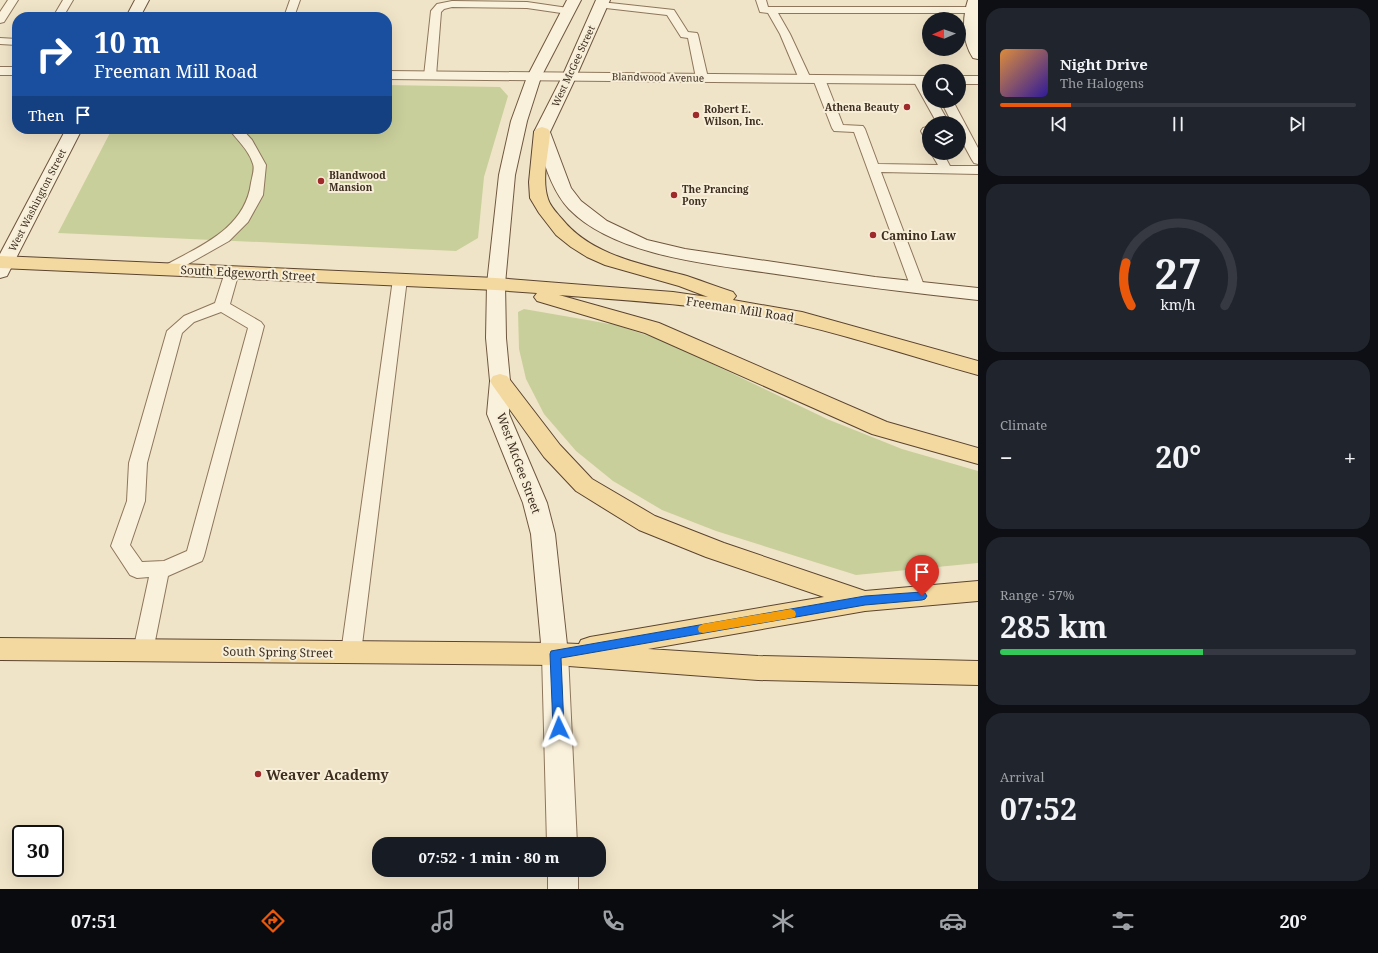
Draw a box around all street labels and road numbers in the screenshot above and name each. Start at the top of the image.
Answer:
street label: West McGee Street [548,23,598,109]
street label: Blandwood Avenue [612,69,704,85]
street label: West Washington Street [5,146,69,254]
street label: South Edgeworth Street [180,261,316,285]
street label: Freeman Mill Road [685,292,796,326]
street label: West McGee Street [493,410,545,516]
street label: South Spring Street [223,643,333,661]

